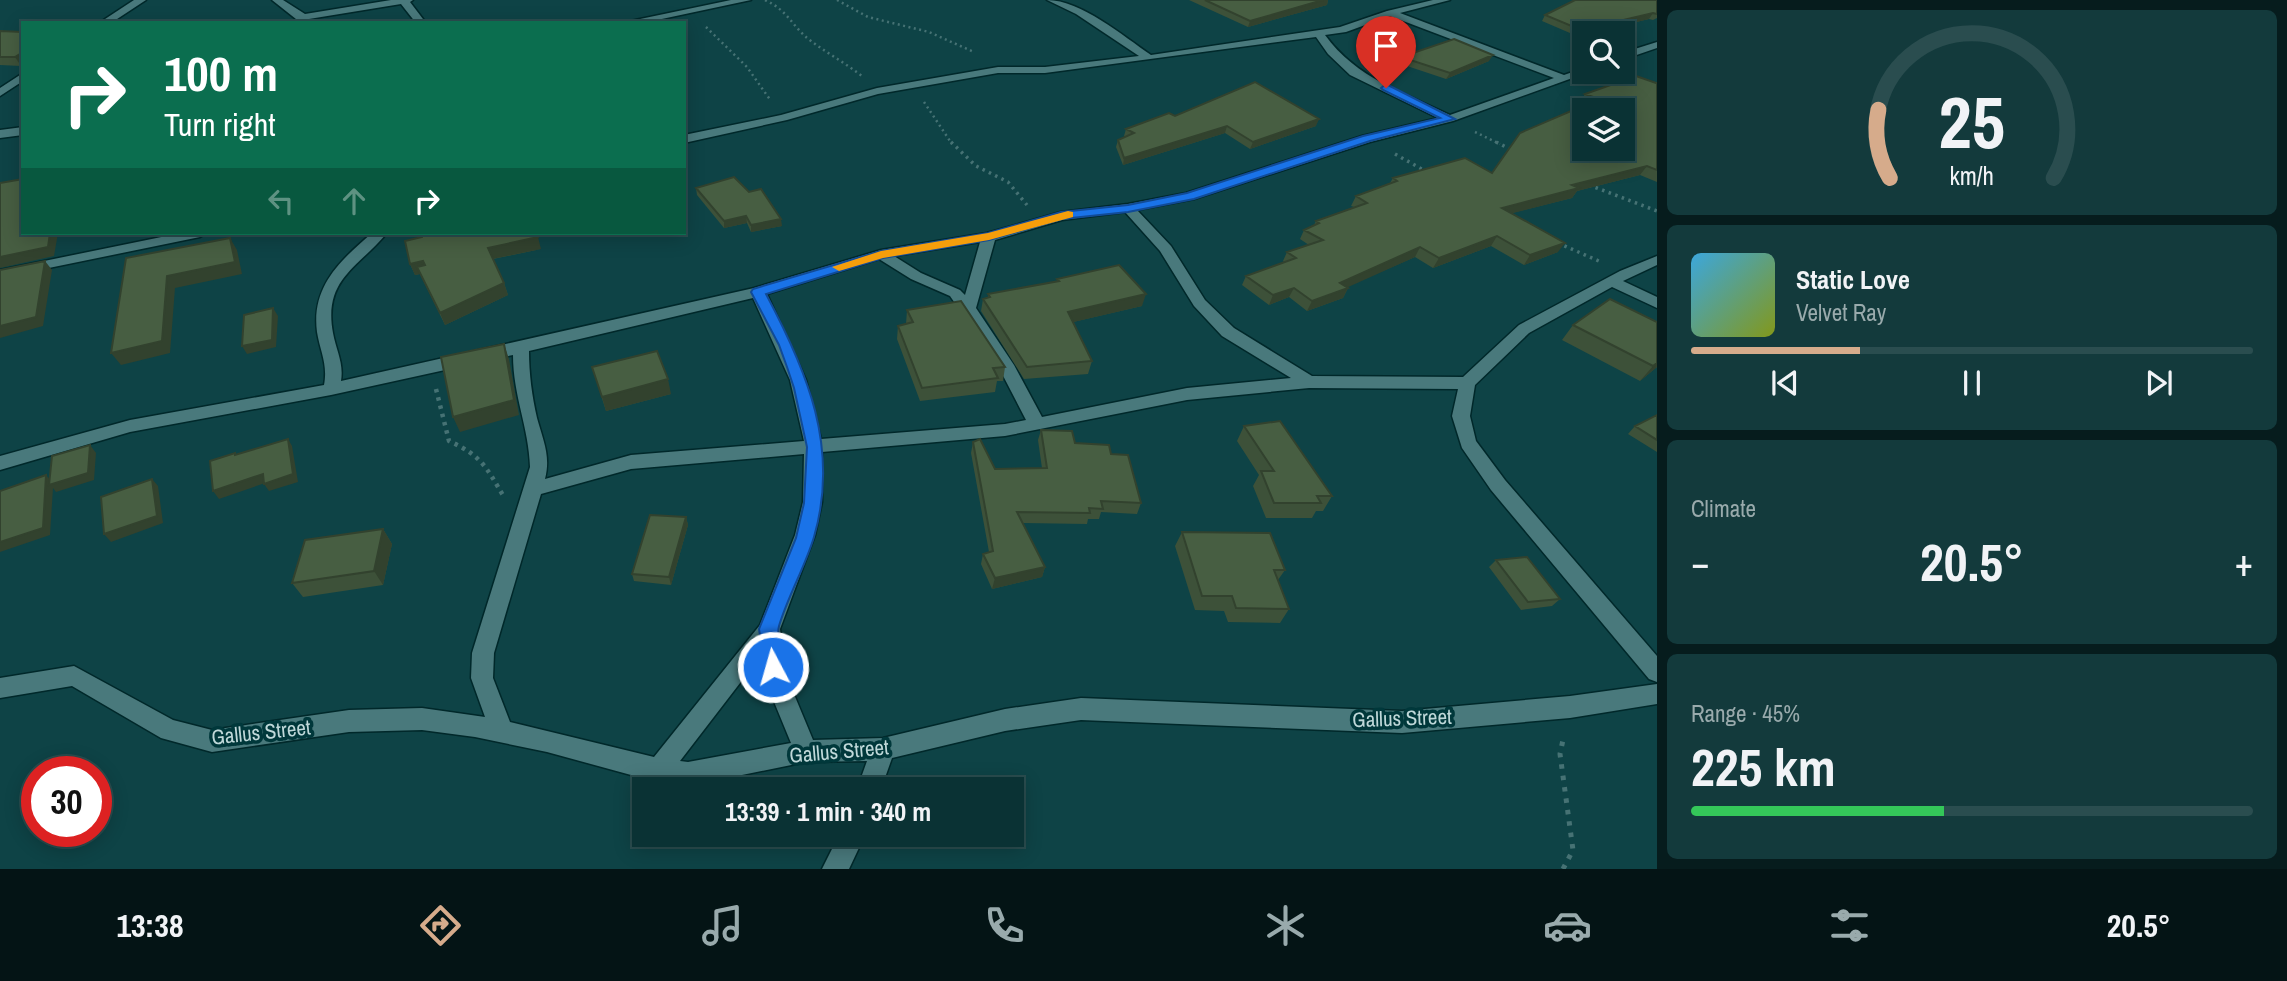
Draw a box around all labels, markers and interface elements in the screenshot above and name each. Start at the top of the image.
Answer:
pin [1356,16,1416,88]
map controls [1572,21,1635,161]
button: search [1572,21,1635,84]
icon: arrive [1367,27,1405,65]
text: 100 m [164,40,278,106]
icon: right [49,49,140,140]
text: 25 [1939,74,2005,172]
button: layers [1572,98,1635,161]
text: Turn right [164,103,276,146]
text: km/h [1950,159,1994,193]
icon: left [262,182,300,220]
icon: ahead [335,182,373,220]
icon: right [408,182,446,220]
text: Static Love [1796,262,1910,297]
text: Velvet Ray [1796,297,1886,328]
icon: previous [1766,364,1804,402]
icon: pause [1953,364,1991,402]
icon: next [2140,364,2178,402]
text: Climate [1691,493,1756,524]
text: 20.5° [1920,527,2024,597]
text: − [1691,537,1709,588]
text: + [2235,537,2253,588]
position arrow [736,630,810,704]
text: Range · 45% [1691,698,1800,729]
street label: Gallus Street [1352,702,1452,734]
street label: Gallus Street [210,712,312,752]
street label: Gallus Street [788,732,890,770]
text: 225 km [1691,732,1836,802]
speed limit sign: 30 [21,756,112,847]
text: 13:39 · 1 min · 340 m [725,794,931,829]
icon: directions [416,901,465,950]
icon: music [698,901,747,950]
icon: phone [980,901,1029,950]
icon: climate [1261,901,1310,950]
icon: car [1543,901,1592,950]
icon: filters [1825,901,1874,950]
text: 13:38 [116,904,183,947]
text: 20.5° [2107,904,2171,947]

